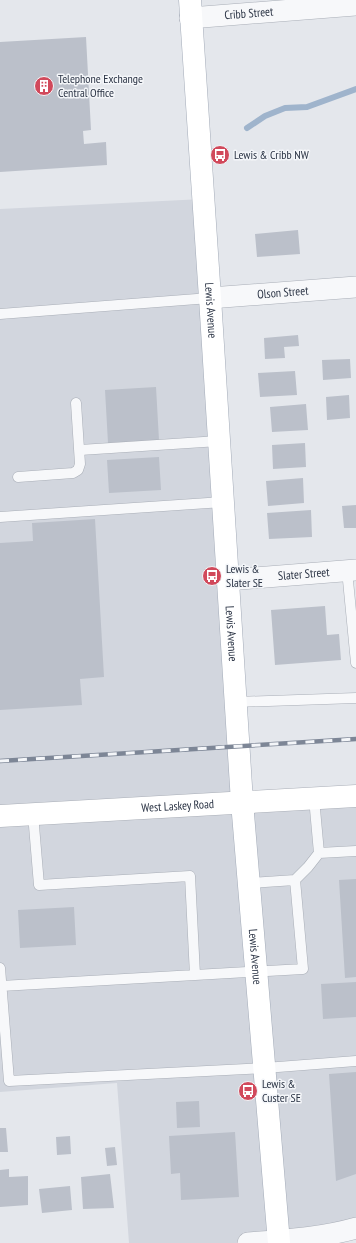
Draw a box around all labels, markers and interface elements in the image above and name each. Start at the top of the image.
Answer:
street label: Cribb Street [224,3,275,22]
place label: Telephone Exchange Central Office [58,71,143,100]
building icon: Telephone Exchange Central Office [33,75,55,97]
bus stop icon: Lewis & Cribb NW [209,144,231,166]
place label: Lewis & Cribb NW [234,147,309,162]
street label: Lewis Avenue [202,282,221,339]
street label: Olson Street [257,283,310,301]
place label: Lewis & Slater SE [226,561,263,590]
street label: Slater Street [277,564,331,583]
bus stop icon: Lewis & Slater SE [201,565,223,587]
street label: Lewis Avenue [223,605,241,662]
street label: West Laskey Road [141,796,214,815]
street label: Lewis Avenue [246,928,265,985]
place label: Lewis & Custer SE [262,1076,301,1105]
bus stop icon: Lewis & Custer SE [237,1080,259,1102]

